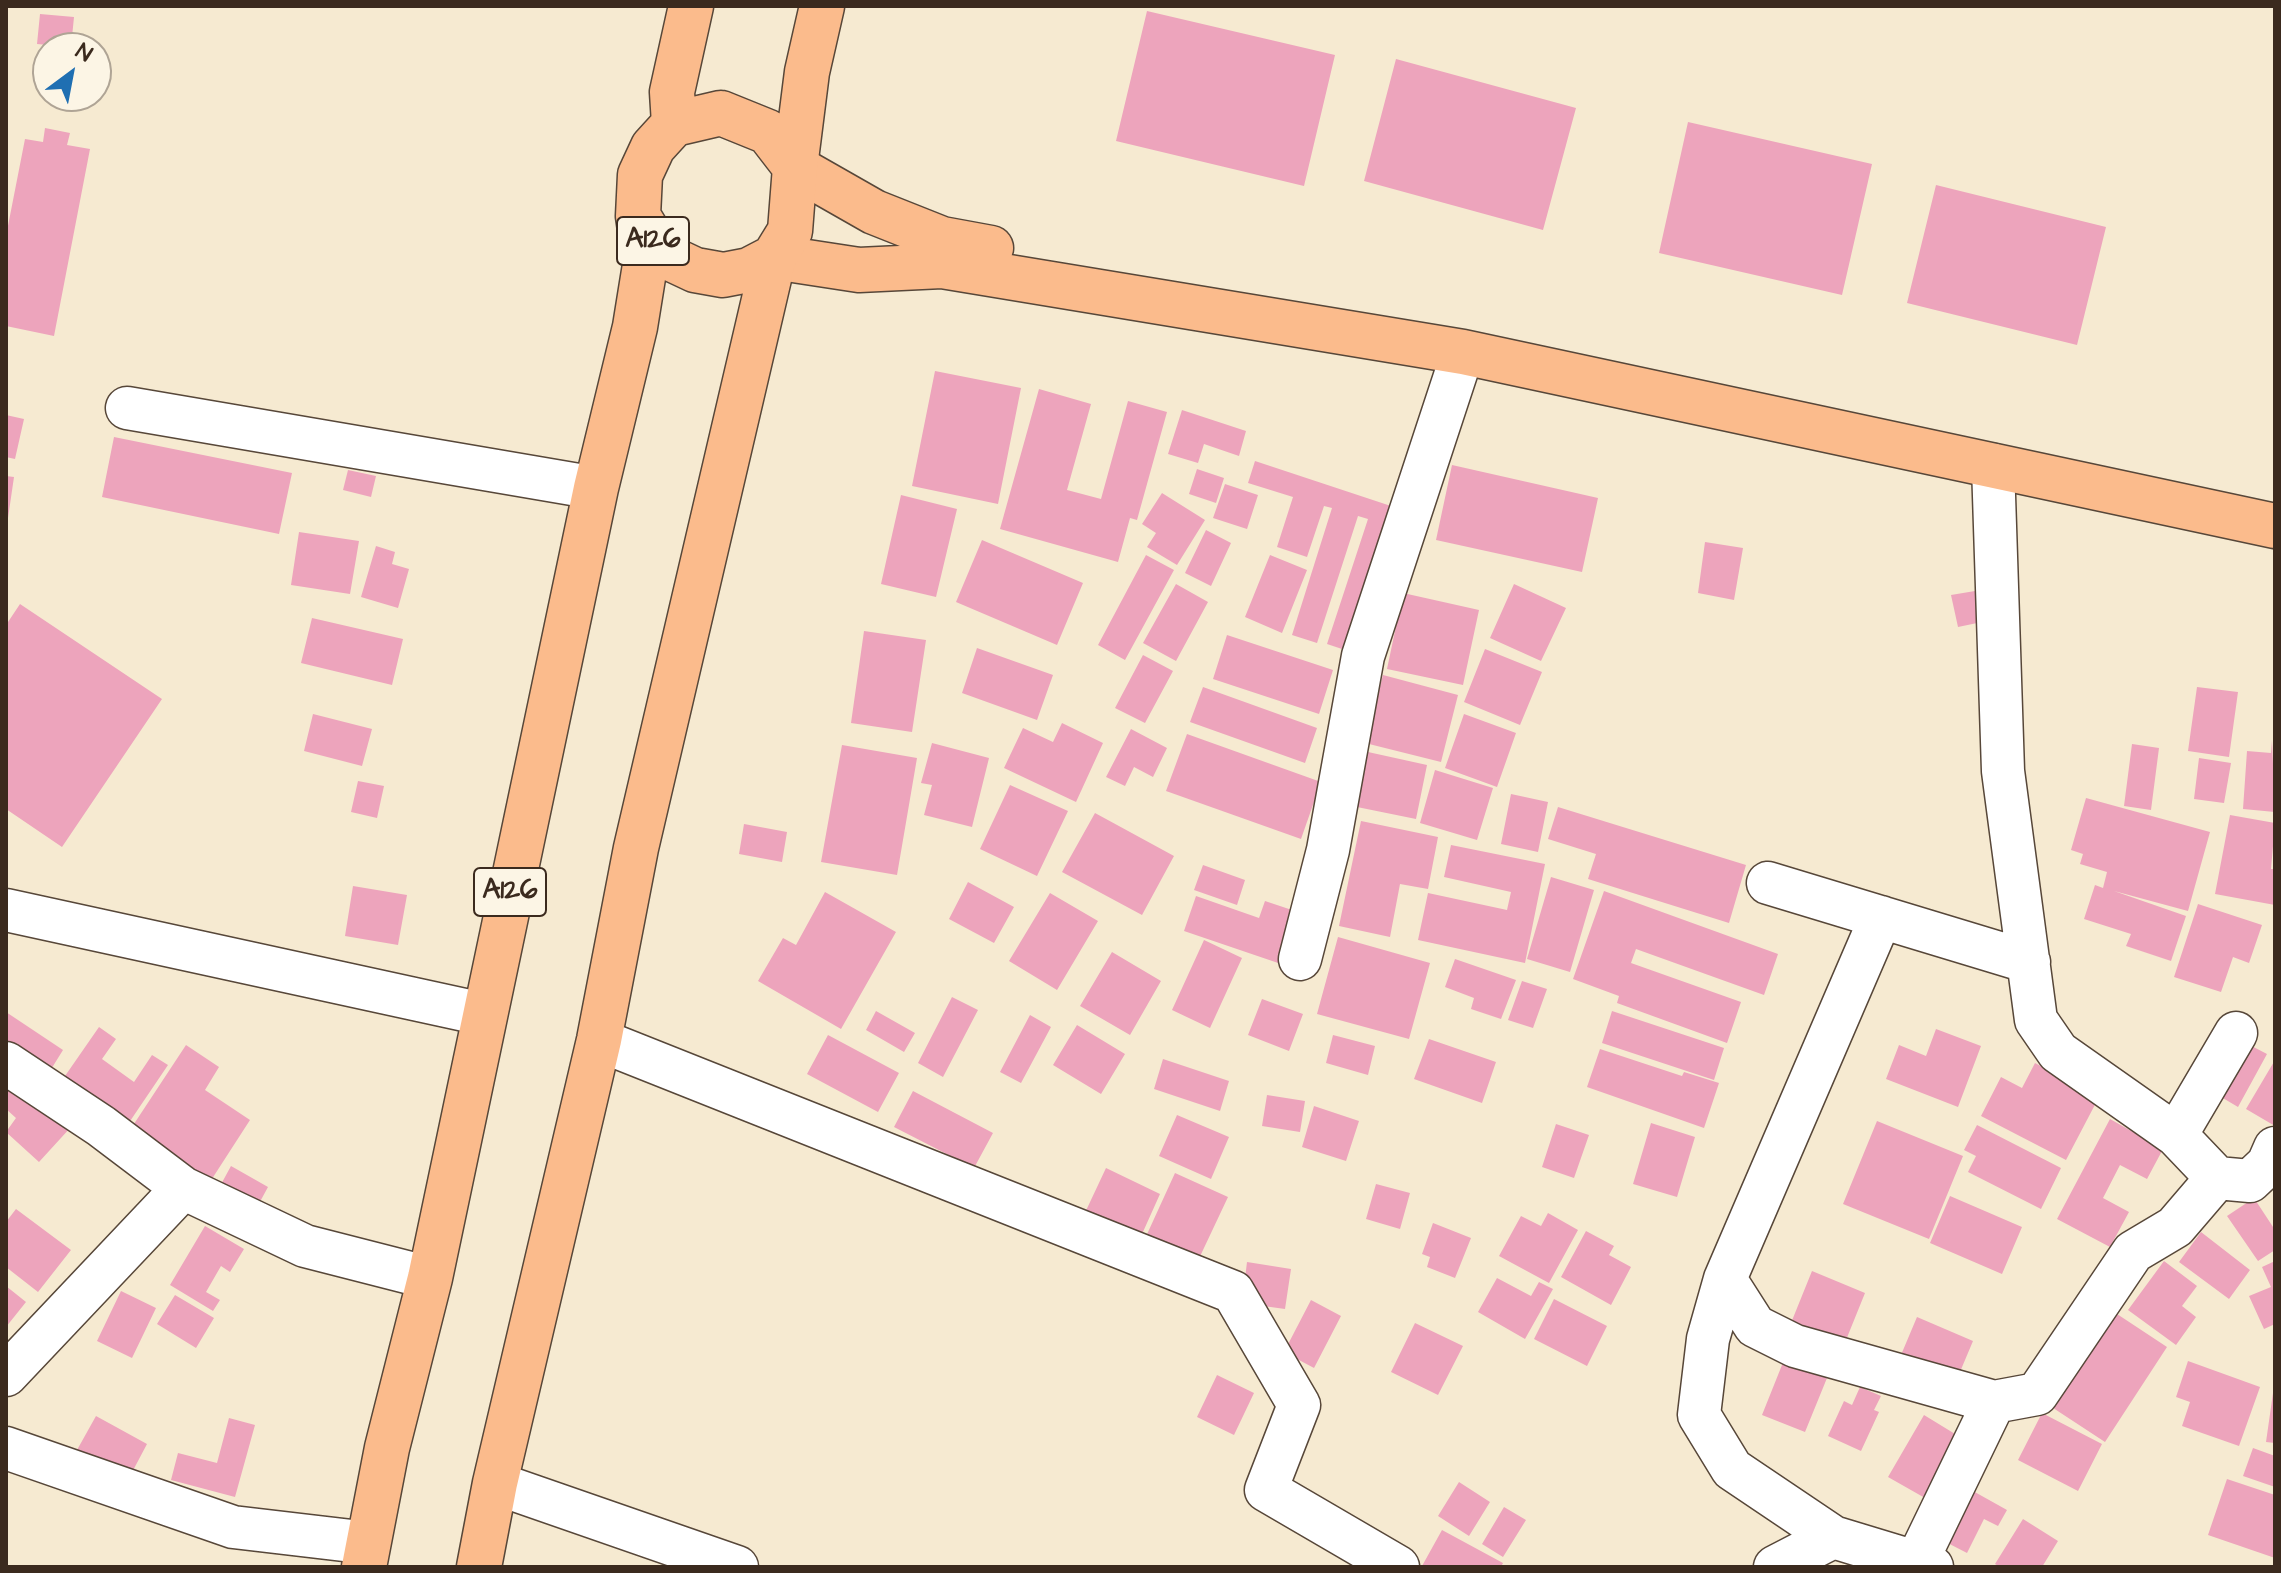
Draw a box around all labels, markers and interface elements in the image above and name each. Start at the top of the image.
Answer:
north arrow [32,32,112,112]
text: N [70,36,98,70]
road number: A126 [617,217,689,265]
road number: A126 [474,868,546,916]

